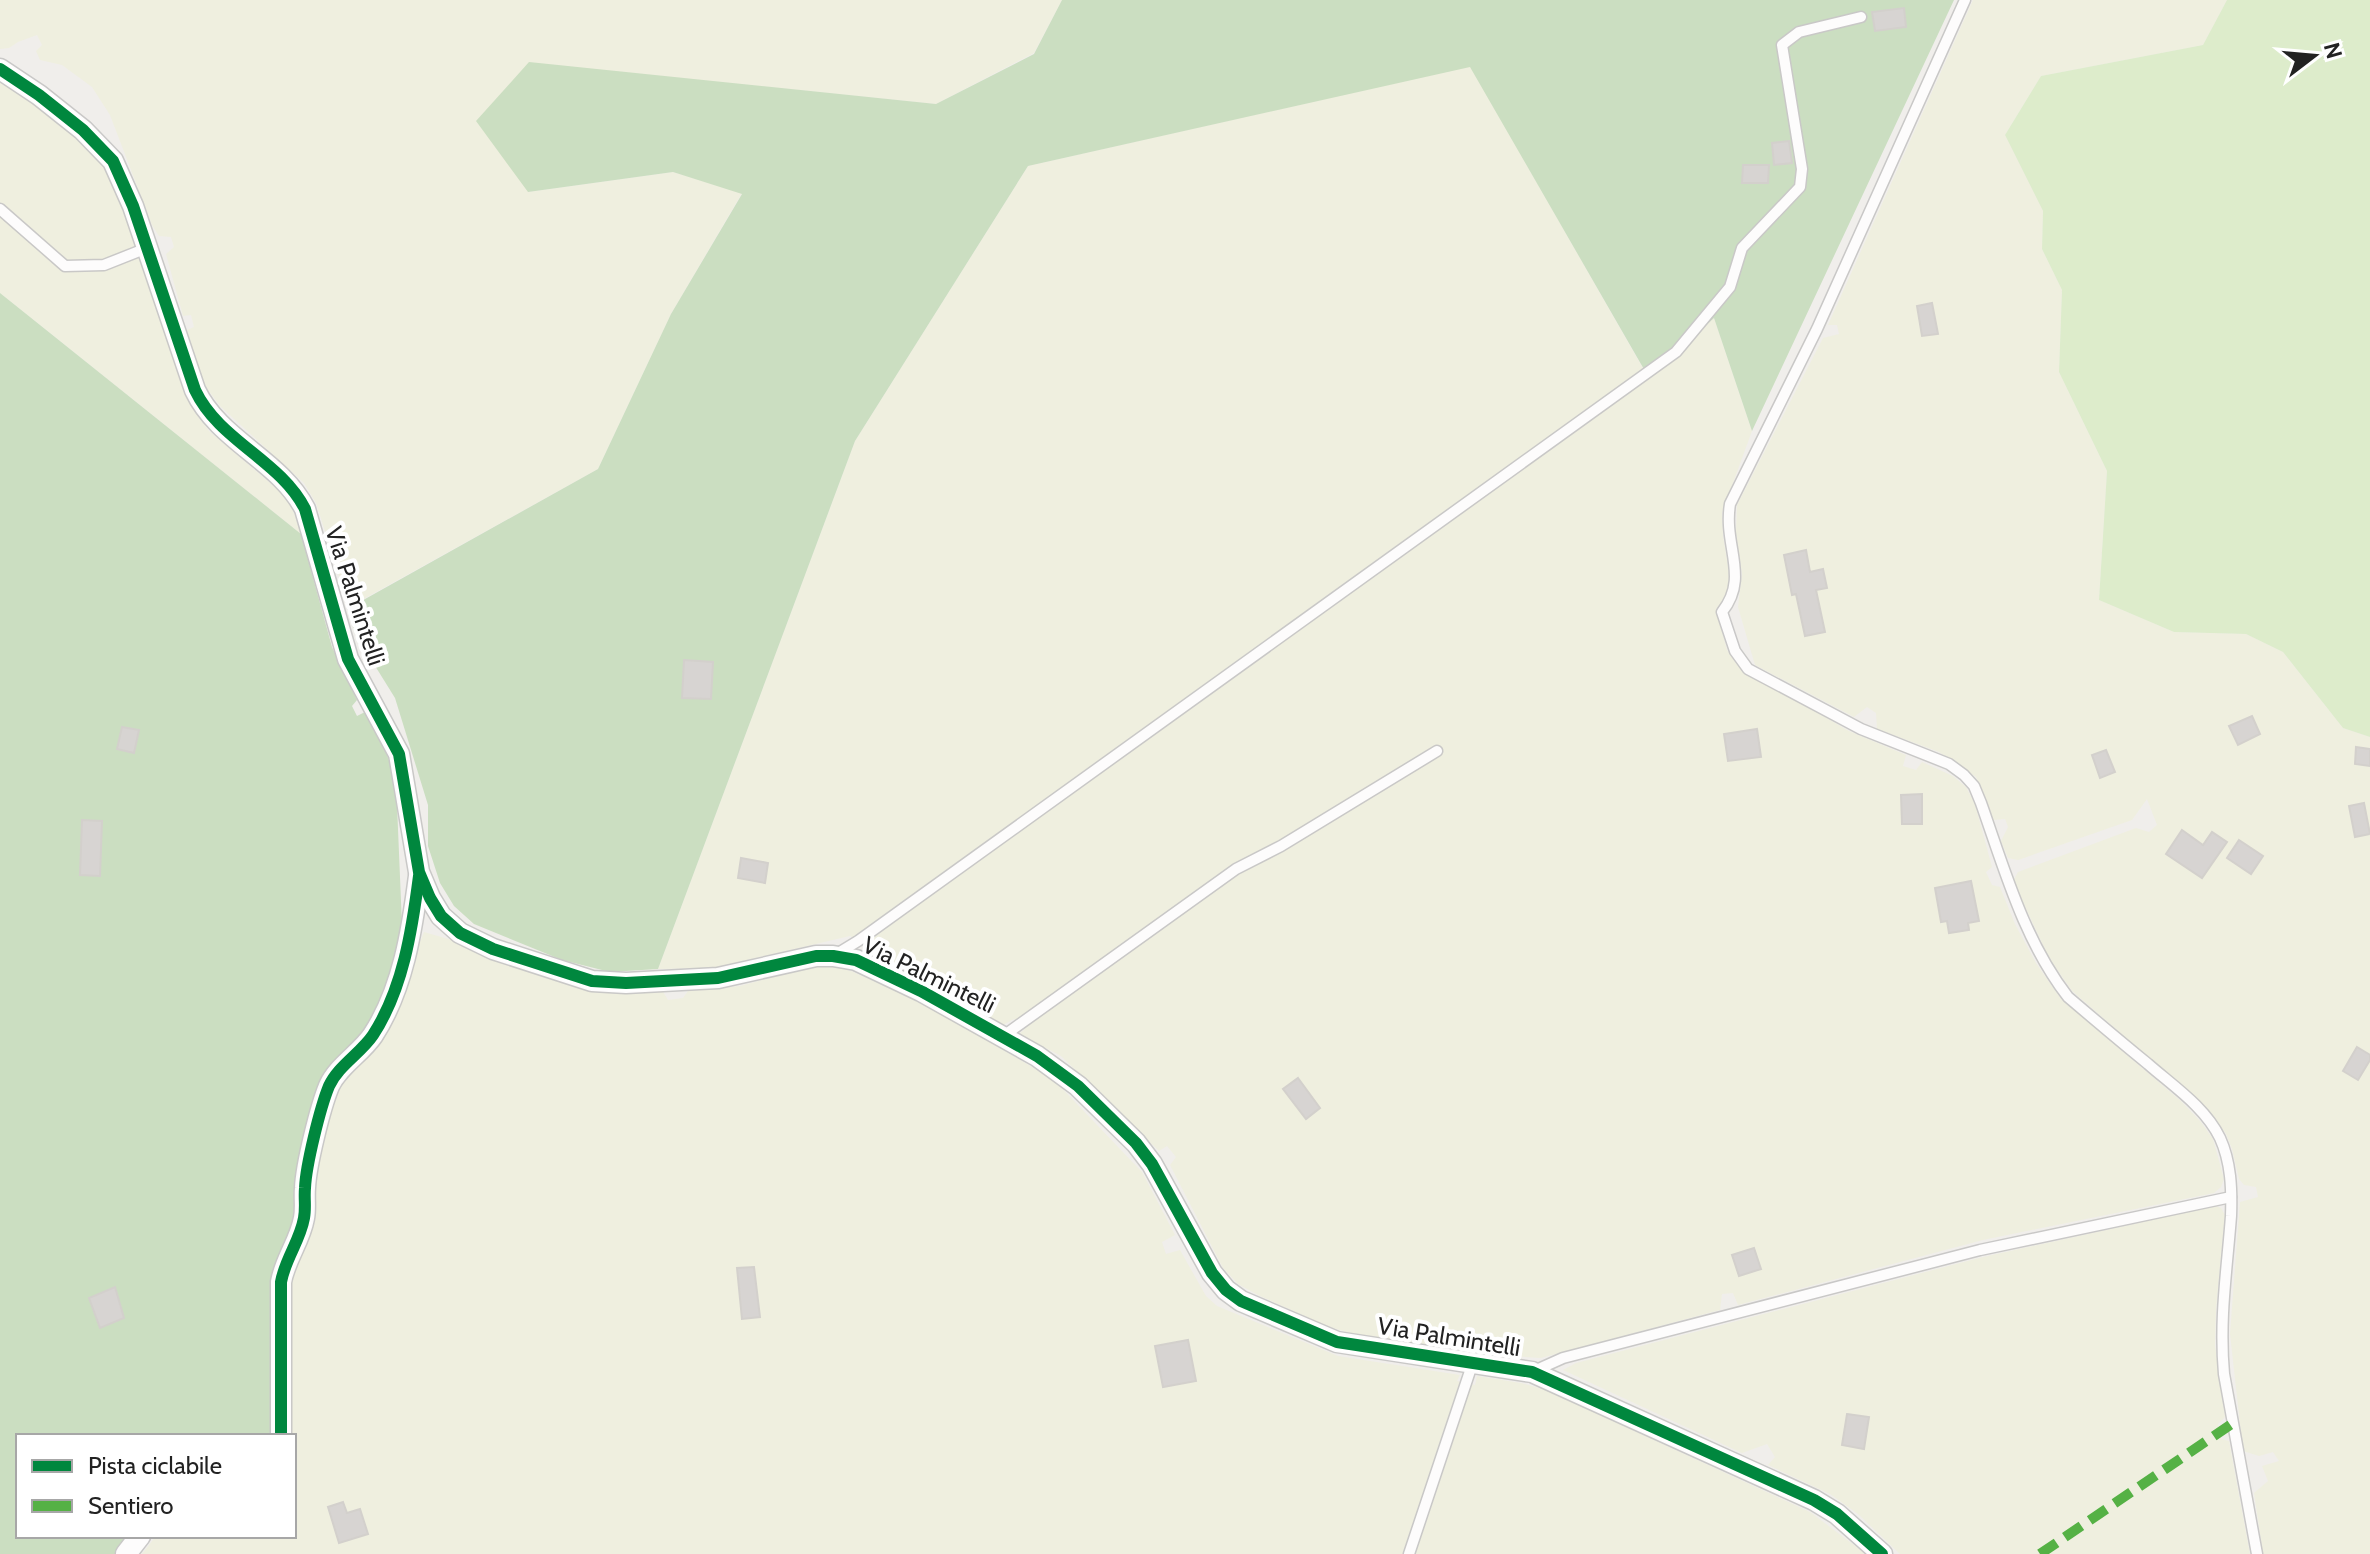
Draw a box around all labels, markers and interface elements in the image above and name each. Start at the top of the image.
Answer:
north arrow [2274,16,2354,96]
text: N [2318,39,2348,62]
street label: Via Palmintelli [319,523,392,669]
street label: Via Palmintelli [858,930,1000,1019]
street label: Via Palmintelli [1376,1311,1523,1362]
legend [16,1434,296,1538]
text: Pista ciclabile [88,1451,222,1480]
text: Sentiero [88,1491,173,1520]

